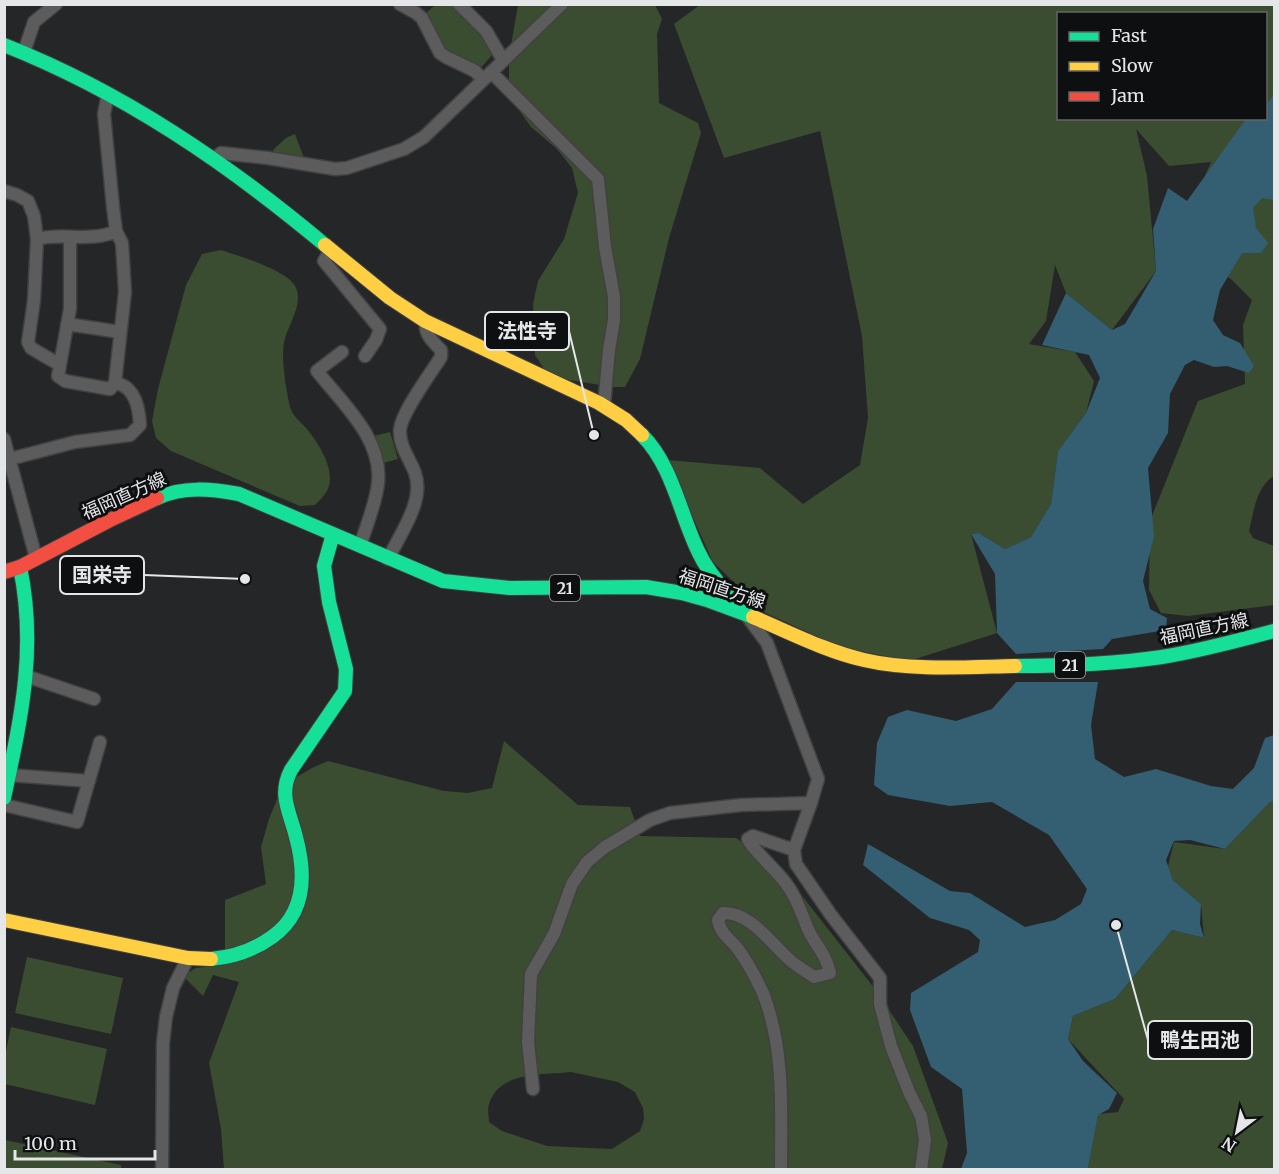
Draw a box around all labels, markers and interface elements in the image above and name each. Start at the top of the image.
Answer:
legend [1057,12,1267,120]
text: Fast [1111,24,1147,47]
text: Slow [1111,54,1154,77]
text: Jam [1110,84,1145,107]
callout: 法性寺 [485,312,569,350]
text: 法性寺 [497,318,557,343]
street label: 福岡直方線 [78,467,170,524]
callout: 国栄寺 [60,556,144,594]
text: 国栄寺 [72,562,132,587]
street label: 福岡直方線 [676,564,769,613]
road number: 21 [550,575,580,601]
street label: 福岡直方線 [1157,608,1250,649]
road number: 21 [1055,652,1085,678]
callout: 鴨生田池 [1148,1021,1252,1059]
text: 鴨生田池 [1160,1027,1240,1052]
north arrow [1207,1102,1267,1162]
scale bar [15,1123,154,1161]
text: 100 m [24,1132,77,1155]
text: N [1218,1133,1240,1157]

